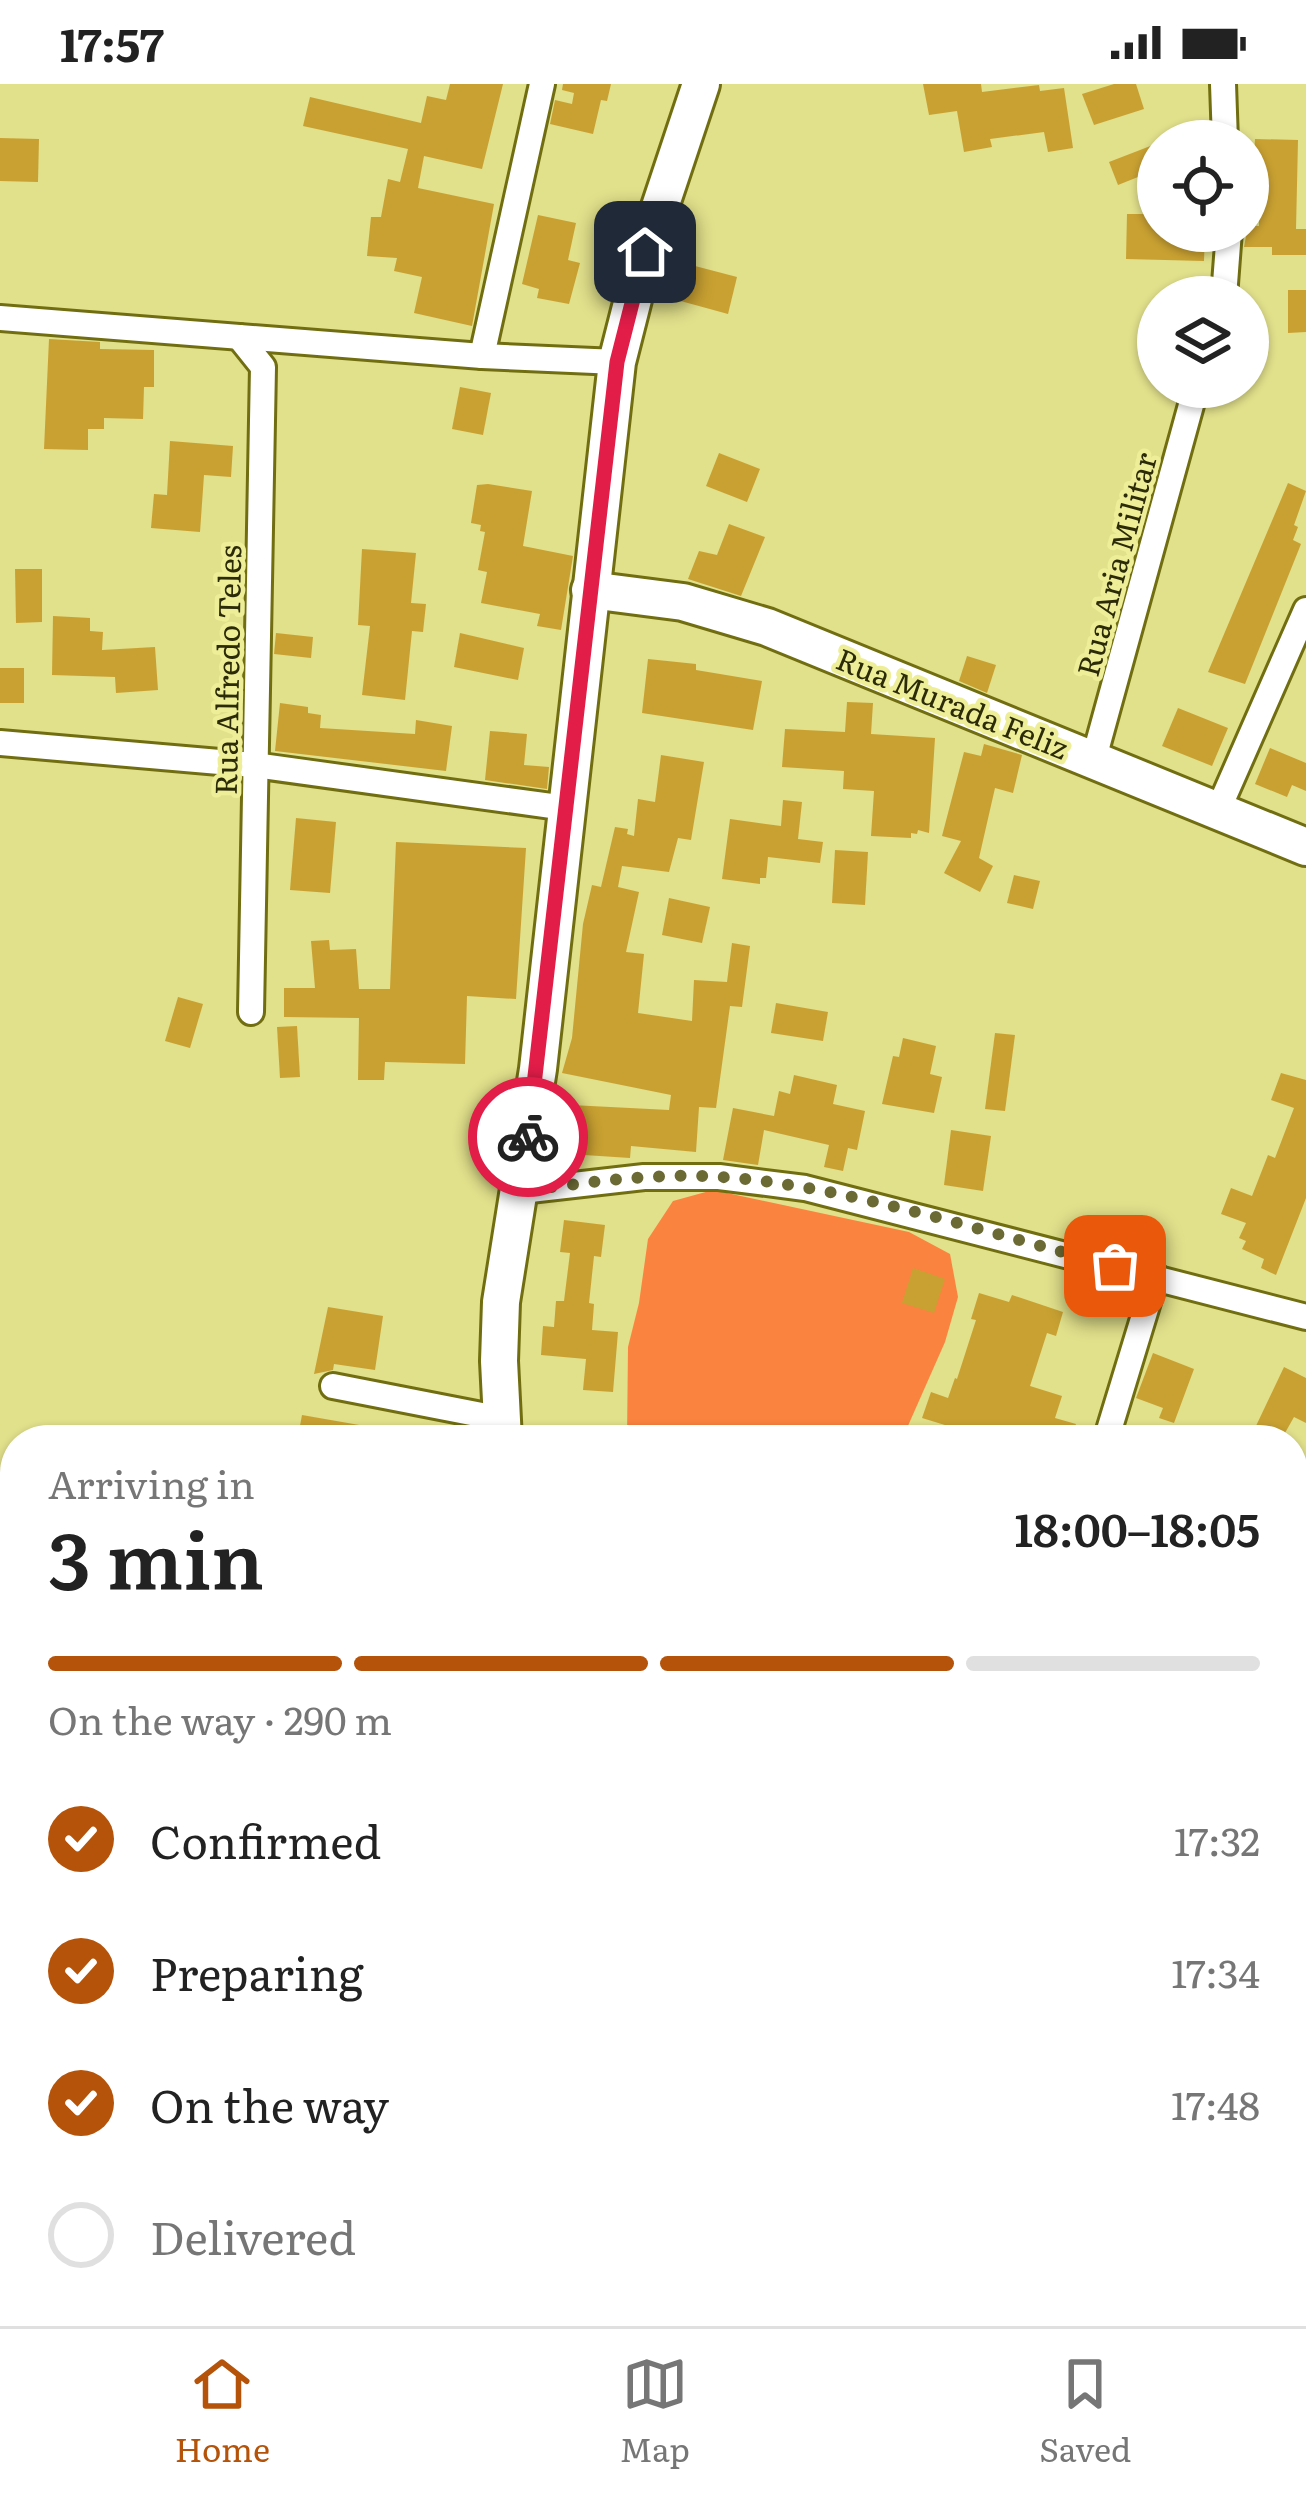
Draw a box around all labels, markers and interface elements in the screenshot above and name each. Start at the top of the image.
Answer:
text: 17:57 [60,9,164,76]
map controls [1137,120,1269,408]
button: locate [1137,120,1269,252]
pin [594,201,696,303]
icon: home [612,219,678,285]
button: layers [1137,276,1269,408]
street label: Rua Aria Militar [1064,447,1166,681]
street label: Rua Alfredo Teles [202,545,250,795]
street label: Rua Murada Feliz [830,635,1076,769]
courier [468,1077,588,1197]
icon: bike [495,1104,561,1170]
pin [1064,1215,1166,1317]
icon: bag [1082,1233,1148,1299]
text: Arriving in [48,1453,255,1511]
text: 18:00–18:05 [1014,1494,1260,1561]
text: 3 min [48,1498,264,1614]
text: On the way · 290 m [48,1689,392,1747]
icon: check [48,1806,114,1872]
text: Confirmed [150,1806,381,1873]
text: 17:32 [1174,1810,1260,1868]
icon: check [48,1938,114,2004]
text: Preparing [150,1938,364,2005]
text: 17:34 [1171,1942,1260,2000]
icon: check [48,2070,114,2136]
text: On the way [150,2070,389,2137]
text: 17:48 [1171,2074,1260,2132]
text: Delivered [150,2202,356,2269]
tab: Home [175,2351,270,2472]
tab: Map [620,2351,690,2472]
tab: Saved [1039,2351,1131,2472]

